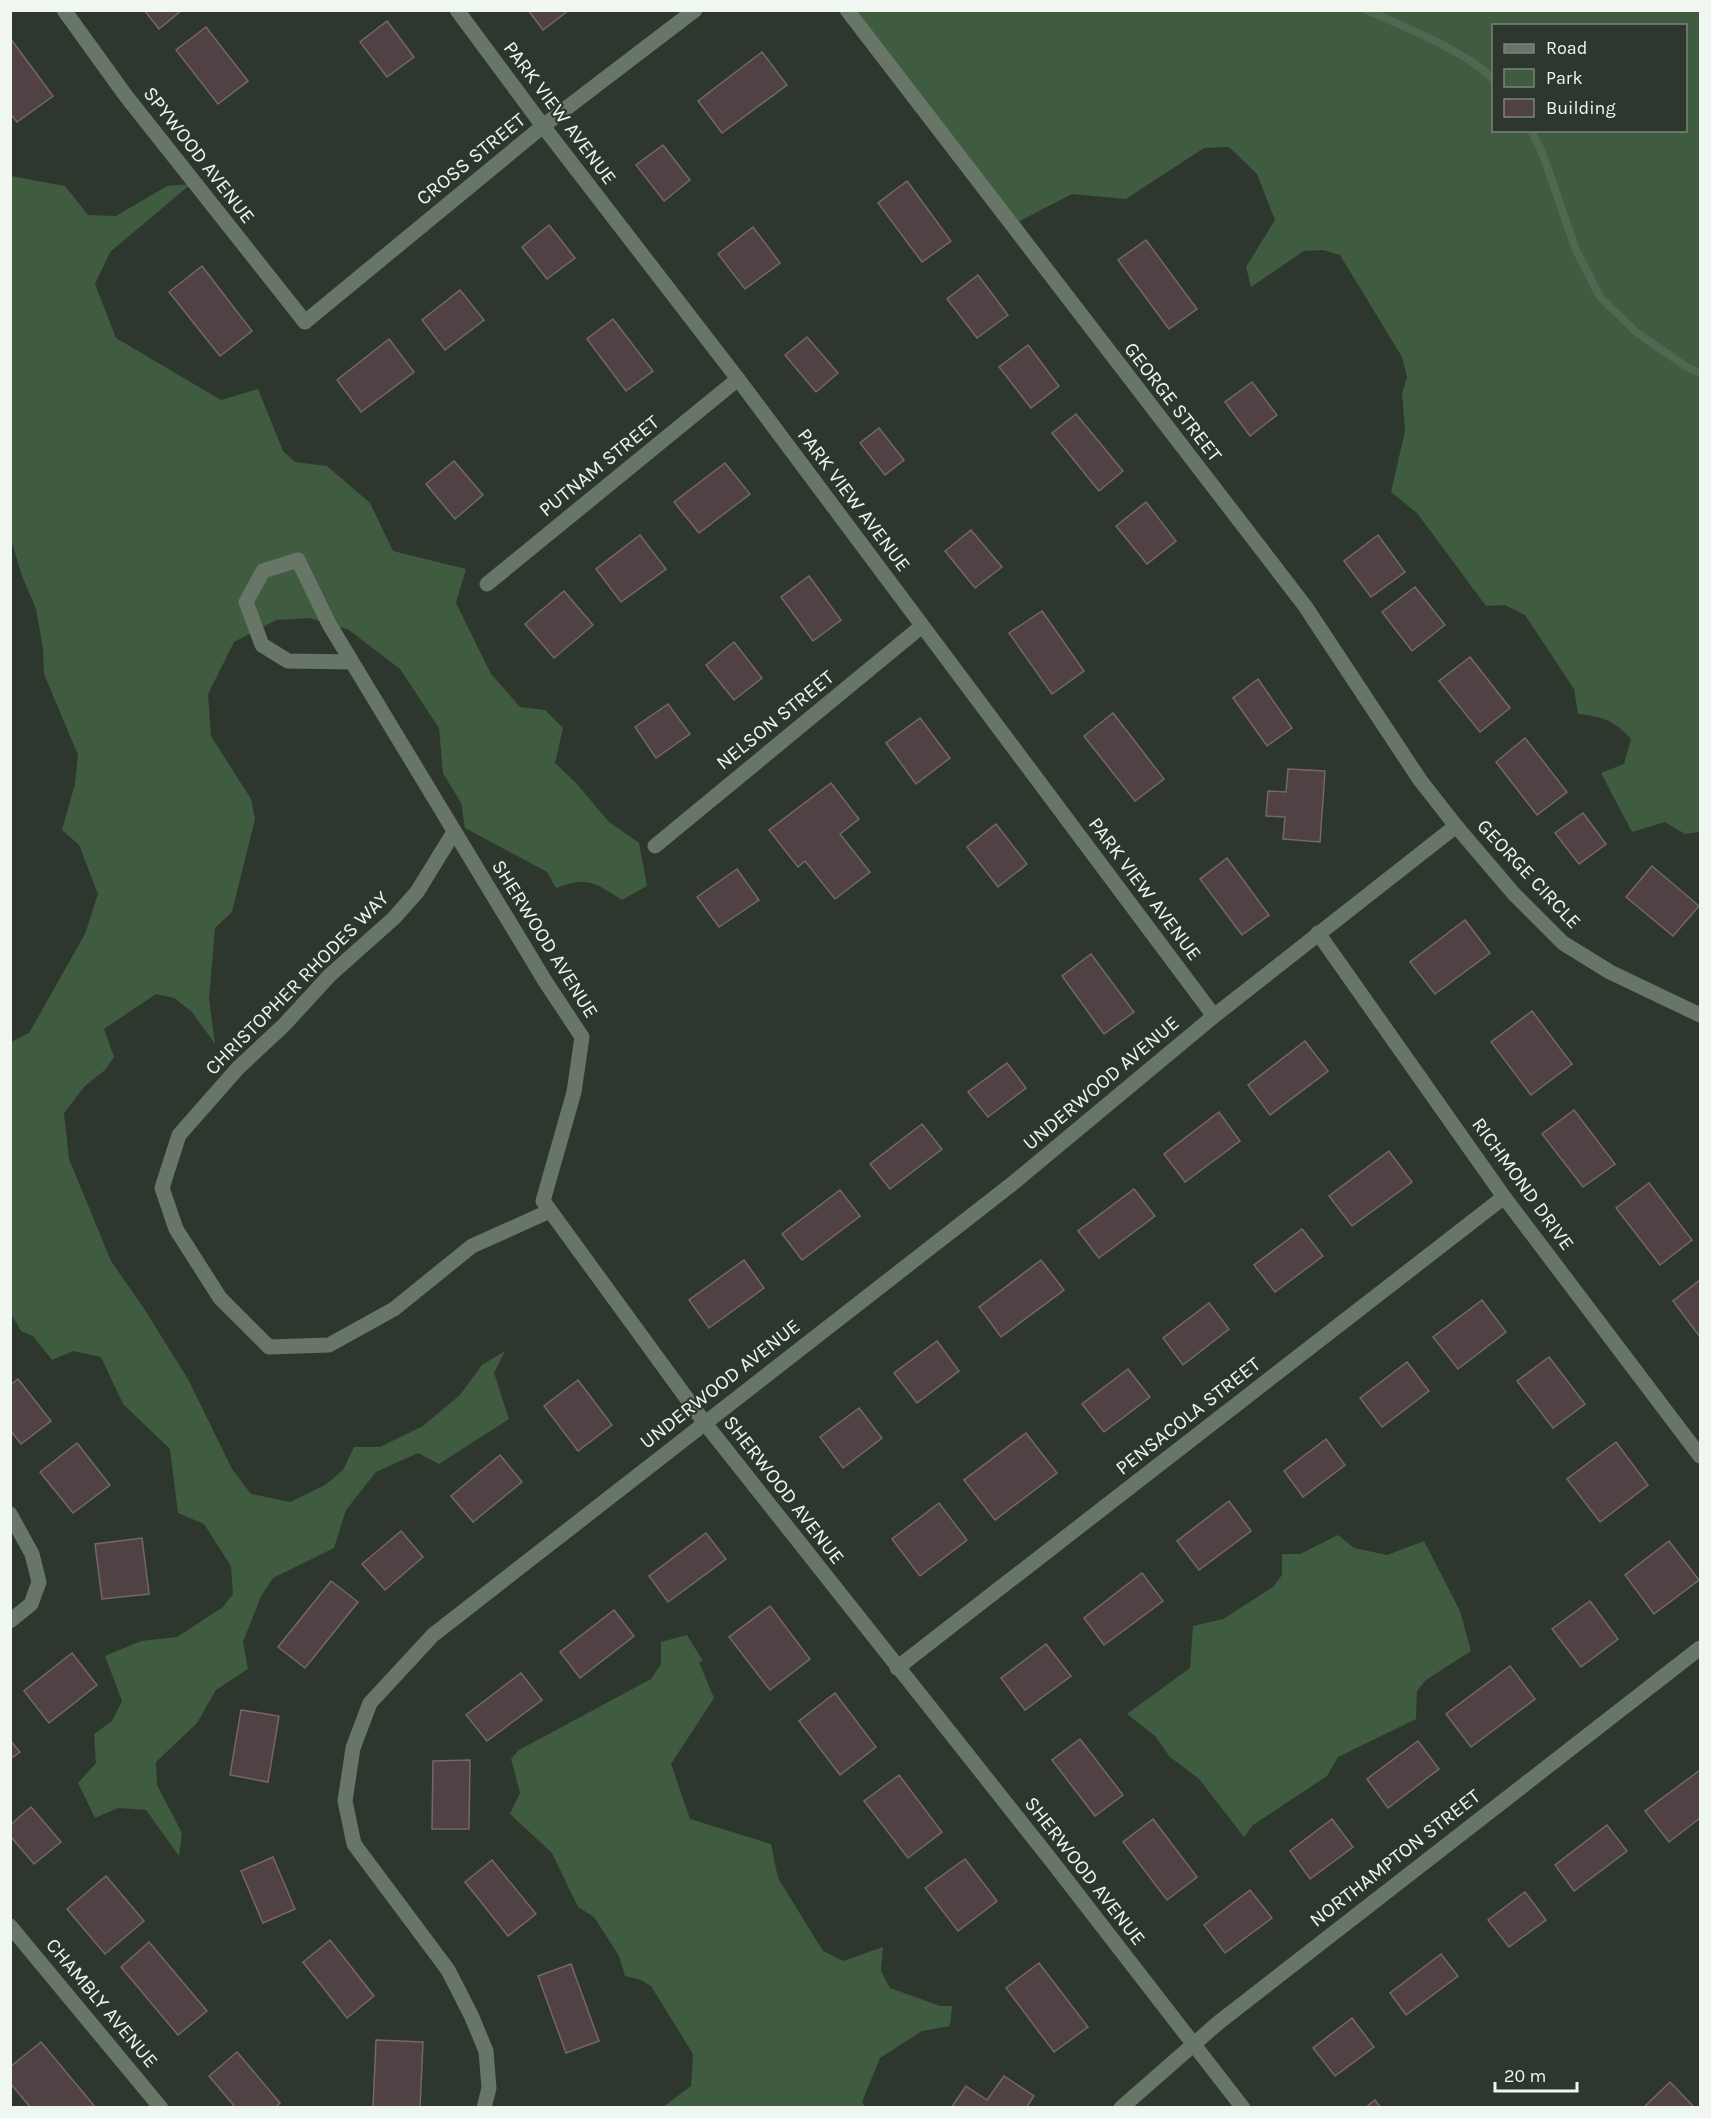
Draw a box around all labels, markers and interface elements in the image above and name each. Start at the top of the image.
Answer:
legend [1492,24,1687,132]
street label: PARK VIEW AVENUE [499,37,621,189]
text: Road [1546,37,1587,59]
text: Park [1546,67,1583,89]
street label: SPYWOOD AVENUE [138,82,260,228]
text: Building [1546,97,1616,119]
street label: CROSS STREET [412,108,530,210]
street label: GEORGE STREET [1119,338,1227,466]
street label: PUTNAM STREET [534,411,664,521]
street label: PARK VIEW AVENUE [793,424,915,576]
street label: NELSON STREET [712,666,838,774]
street label: PARK VIEW AVENUE [1084,813,1206,965]
street label: GEORGE CIRCLE [1472,815,1586,933]
street label: SHERWOOD AVENUE [487,856,603,1022]
street label: CHRISTOPHER RHODES WAY [200,886,394,1080]
street label: UNDERWOOD AVENUE [1018,1011,1184,1155]
street label: RICHMOND DRIVE [1467,1113,1579,1255]
street label: UNDERWOOD AVENUE [636,1314,804,1454]
street label: PENSACOLA STREET [1111,1352,1265,1480]
street label: SHERWOOD AVENUE [719,1411,849,1569]
street label: NORTHAMPTON STREET [1305,1784,1485,1932]
street label: SHERWOOD AVENUE [1020,1792,1150,1950]
street label: CHAMBLY AVENUE [41,1934,163,2072]
scale bar [1495,2055,1578,2093]
text: 20 m [1504,2065,1546,2087]

